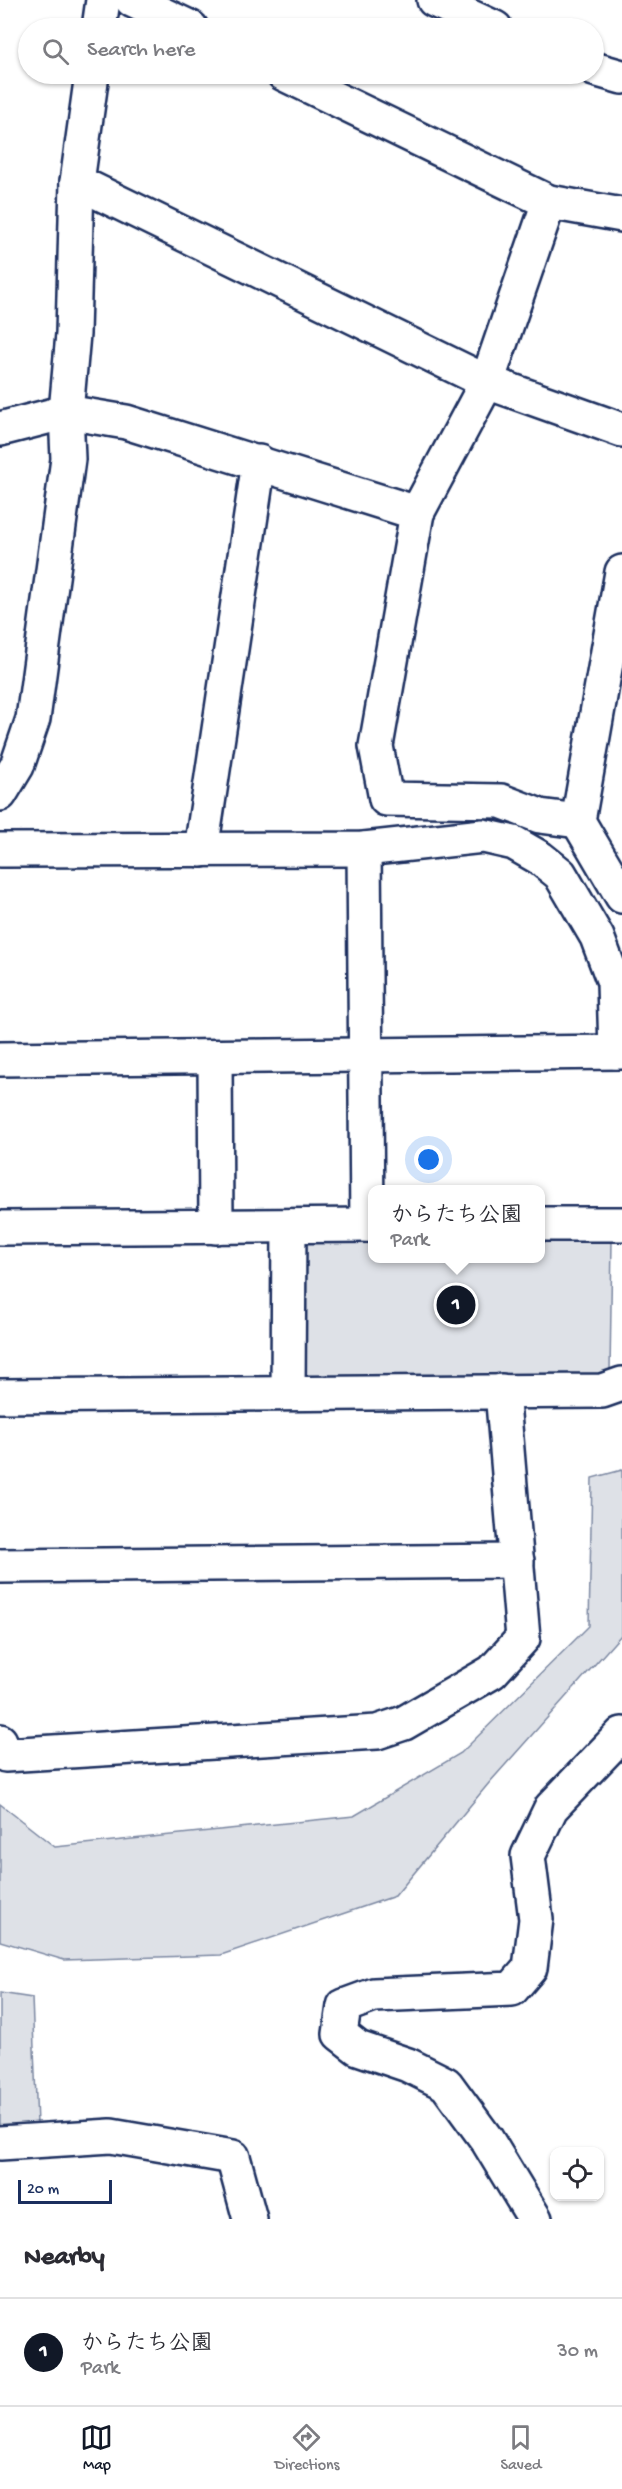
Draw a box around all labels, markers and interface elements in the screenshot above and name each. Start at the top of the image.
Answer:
search box [18,18,604,84]
icon: search [39,35,72,68]
text: Search here [87,38,195,64]
your location [414,1145,443,1174]
popup [368,1185,545,1263]
text: からたち公園 [391,1204,522,1230]
text: Park [391,1230,429,1253]
pin: 1 [436,1282,476,1328]
map controls [550,2147,604,2201]
button: locate [550,2147,604,2201]
scale bar [18,2177,112,2204]
text: 20 m [27,2181,59,2200]
text: Nearby [24,2243,105,2274]
text: からたち公園 [81,2332,213,2358]
text: 1 [39,2341,48,2364]
text: 30 m [557,2341,598,2364]
text: Park [81,2358,119,2381]
tab: Map [80,2421,113,2476]
tab: Directions [274,2421,340,2476]
tab: Saved [500,2421,541,2476]

